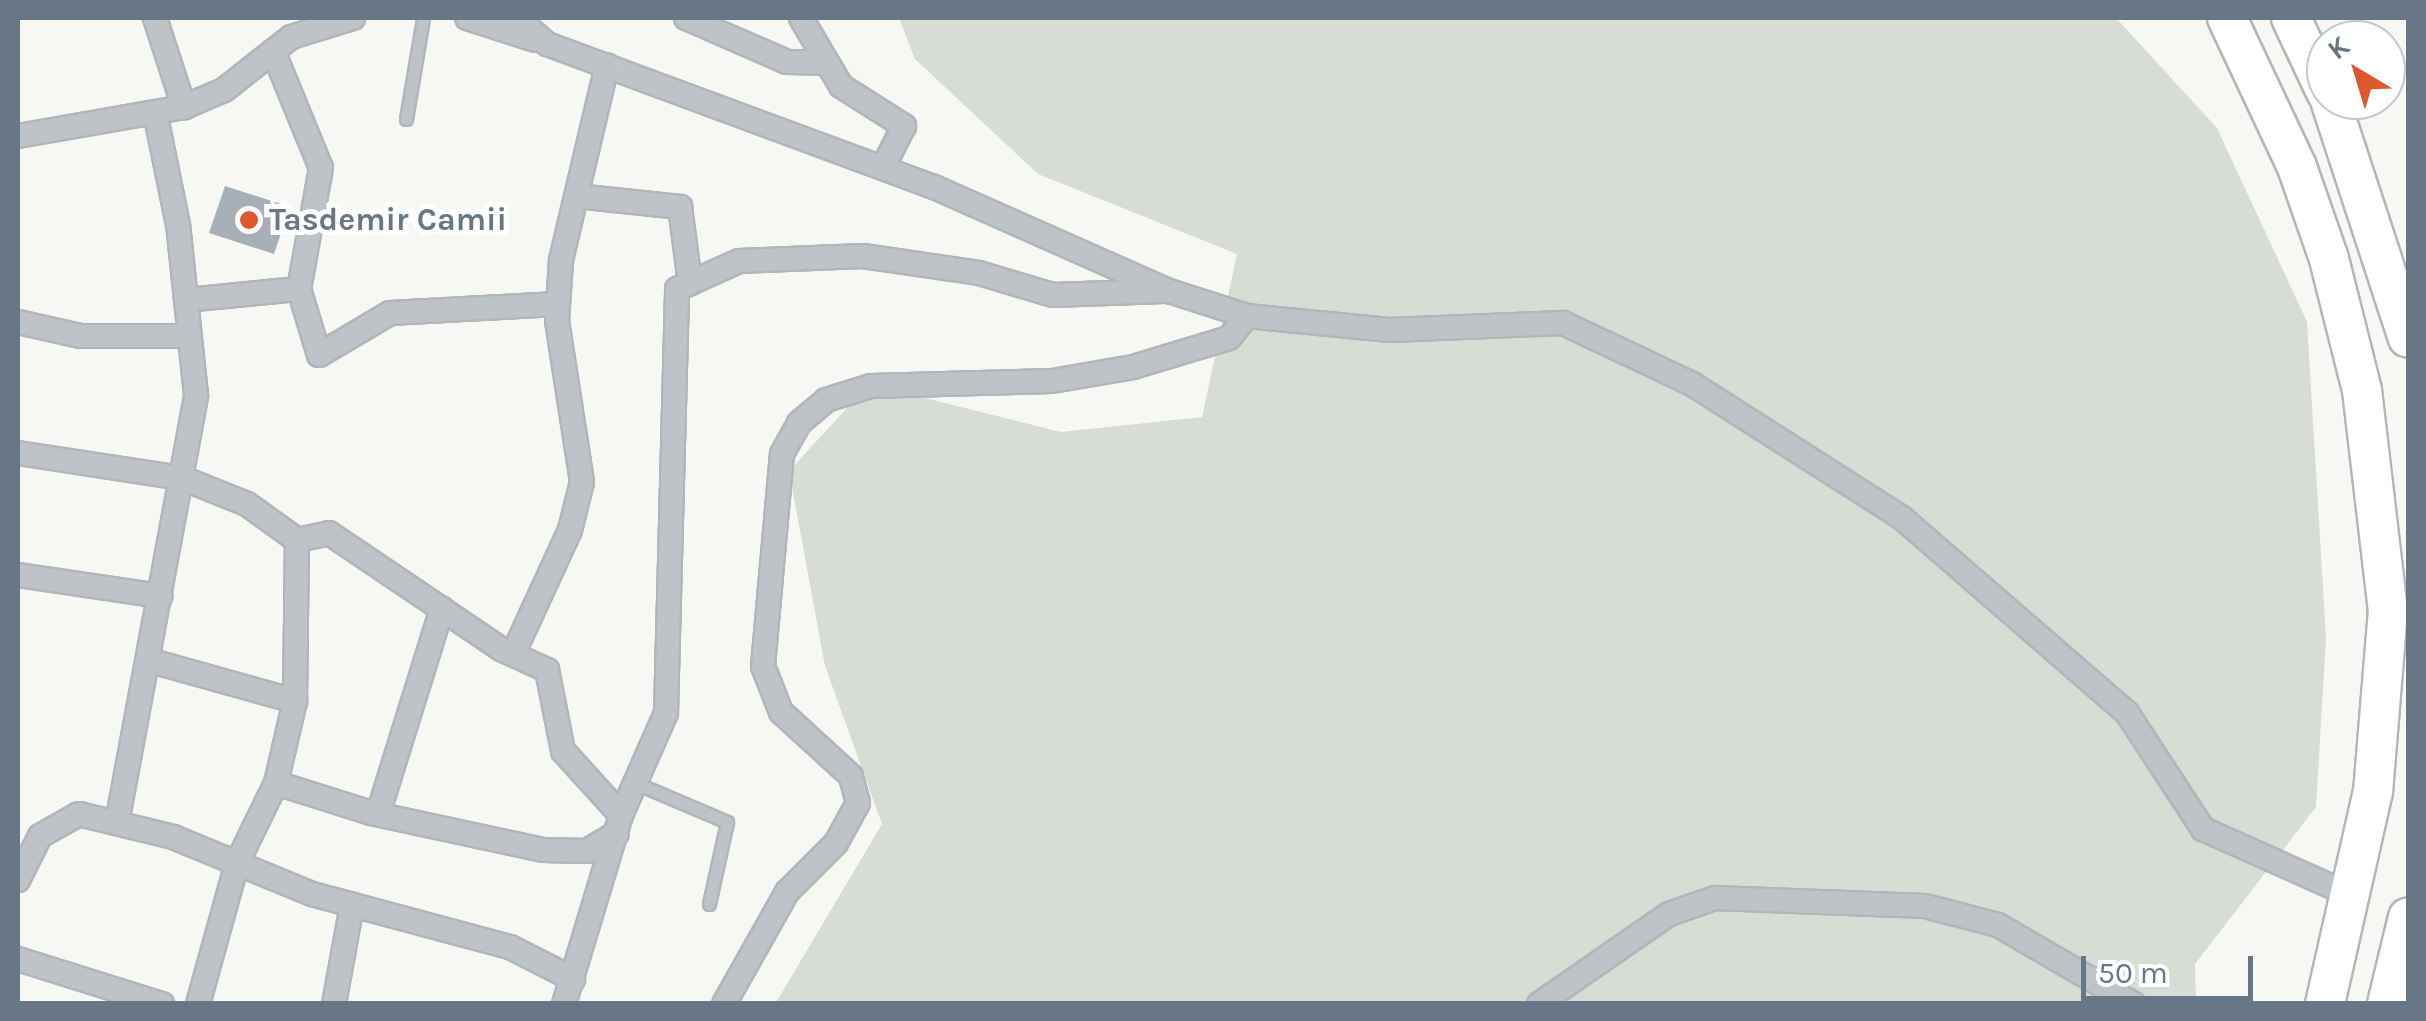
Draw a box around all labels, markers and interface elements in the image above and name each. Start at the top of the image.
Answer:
north arrow [2306,20,2406,120]
text: K [2321,29,2356,66]
place label: Tasdemir Camii [269,201,507,239]
marker: Tasdemir Camii [238,209,260,231]
scale bar [2086,936,2258,998]
text: 50 m [2098,955,2168,991]

